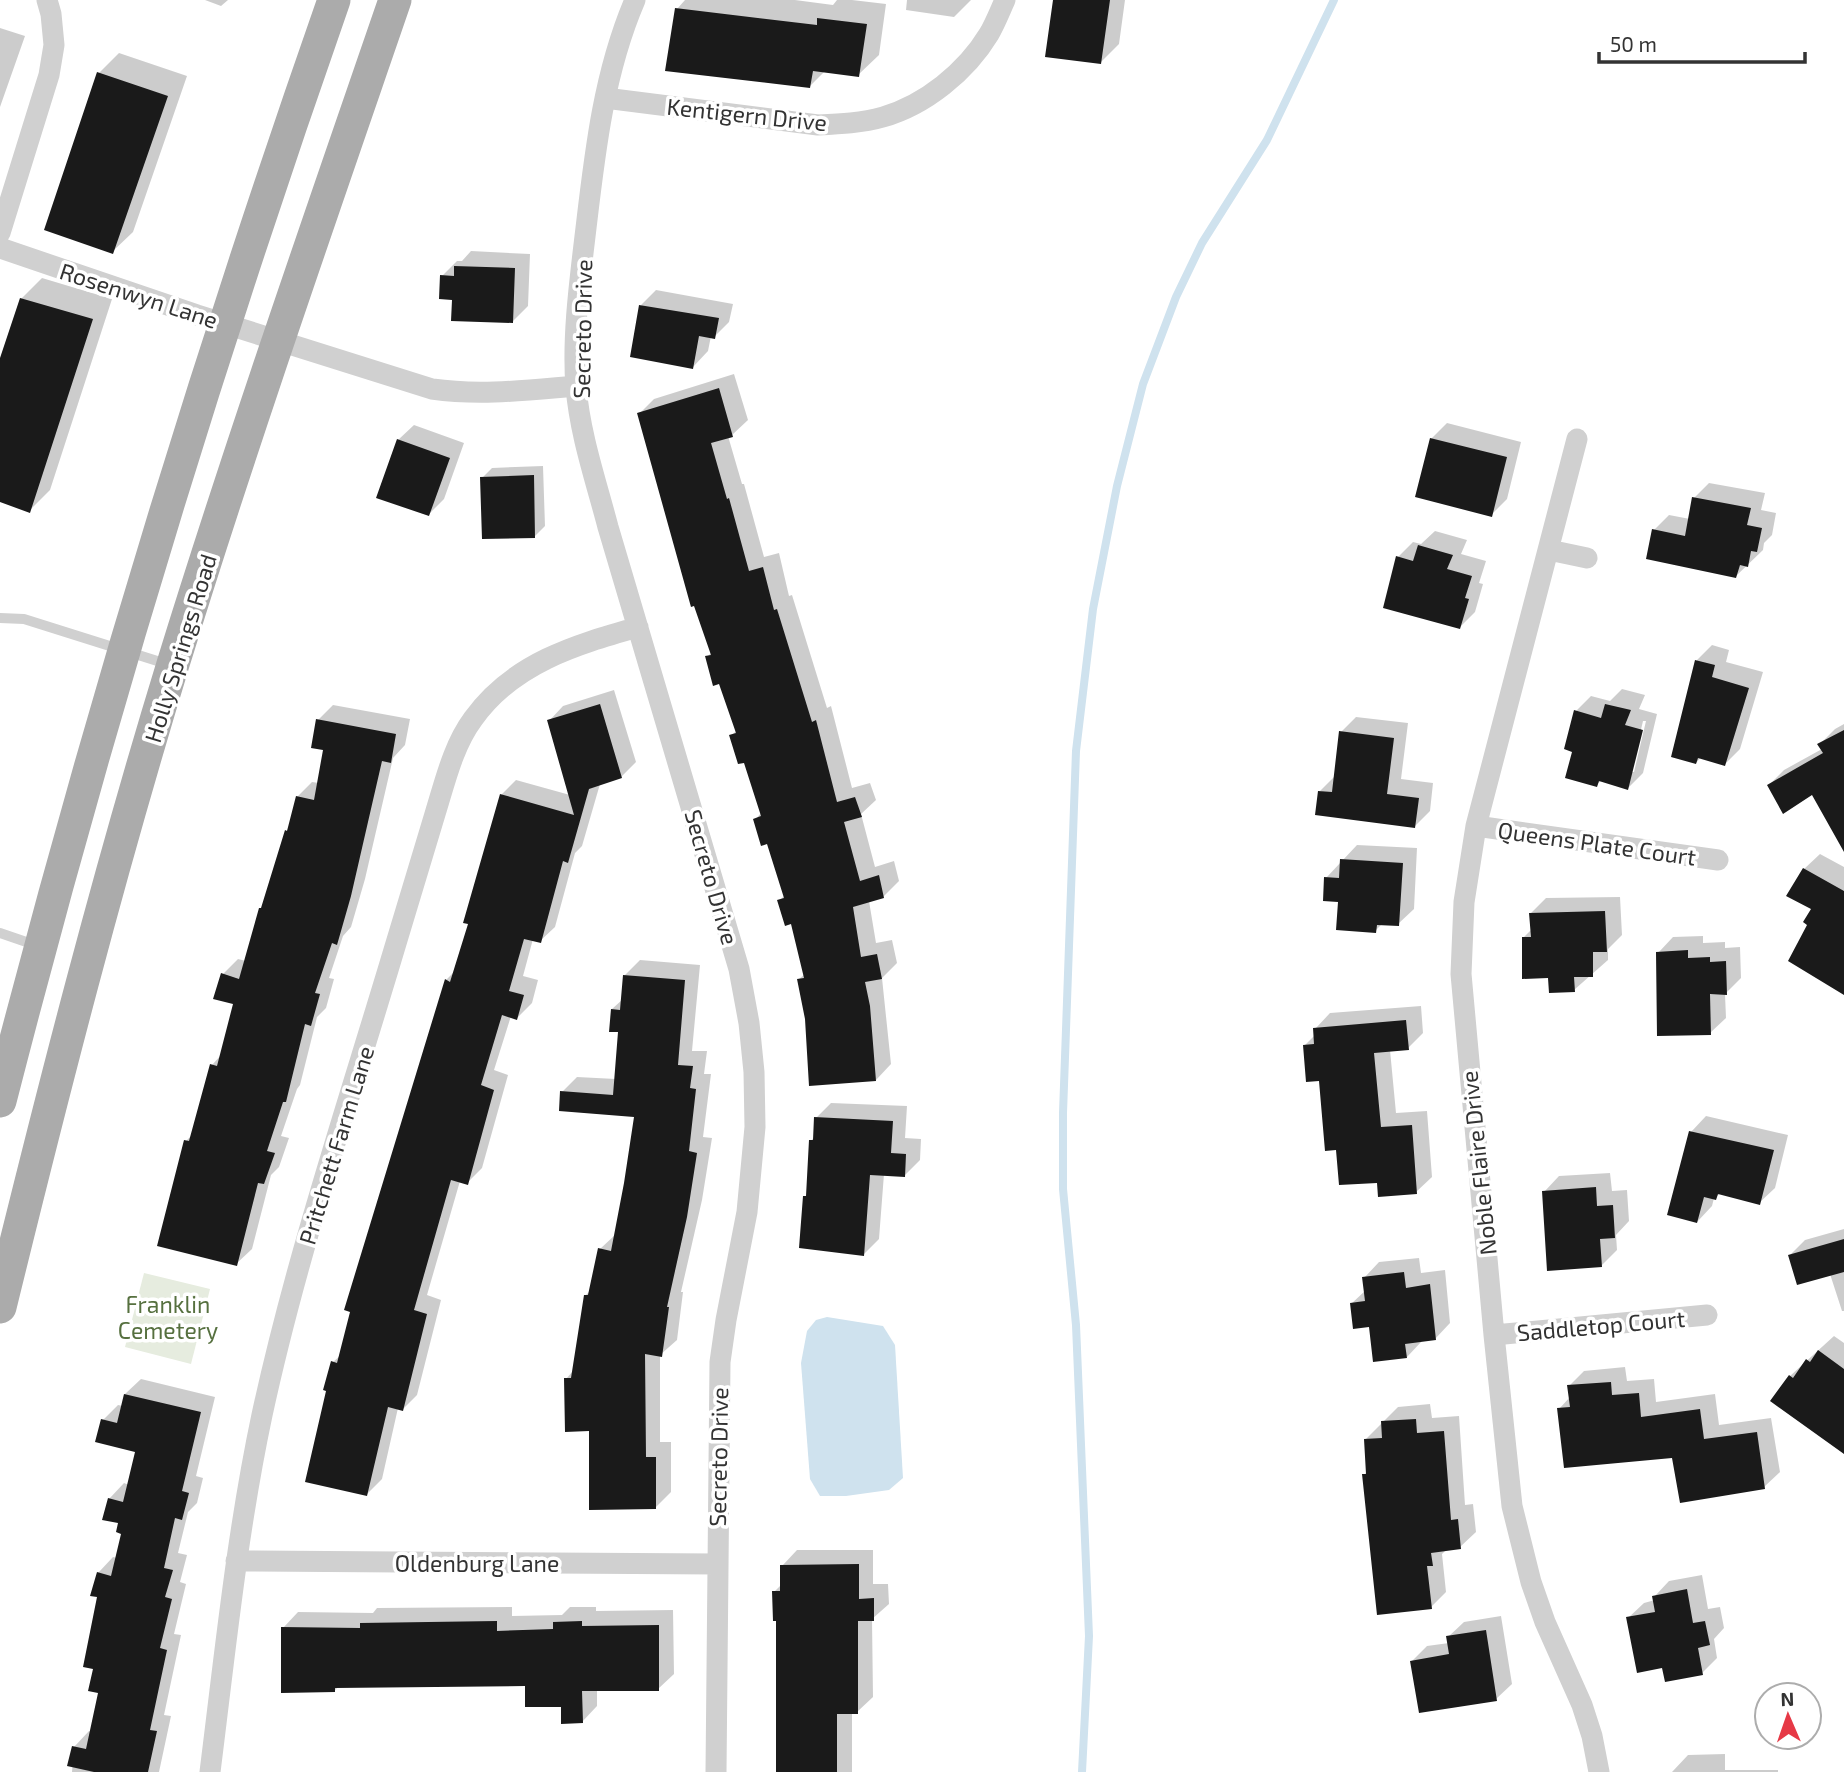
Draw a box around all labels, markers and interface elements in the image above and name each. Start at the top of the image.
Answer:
scale bar [1599,21,1806,65]
text: 50 m [1610,31,1657,56]
street label: Kentigern Drive [666,92,828,136]
street label: Rosenwyn Lane [57,256,221,334]
street label: Secreto Drive [567,259,597,399]
street label: Holly Springs Road [138,550,222,746]
street label: Secreto Drive [679,806,745,948]
street label: Queens Plate Court [1496,815,1698,871]
street label: Pritchett Farm Lane [292,1042,380,1248]
street label: Noble Flaire Drive [1454,1069,1502,1257]
park label: Franklin Cemetery [118,1290,218,1344]
street label: Saddletop Court [1516,1304,1686,1346]
street label: Secreto Drive [703,1387,733,1527]
street label: Oldenburg Lane [395,1549,559,1577]
north arrow [1753,1681,1823,1751]
text: N [1780,1687,1795,1710]

